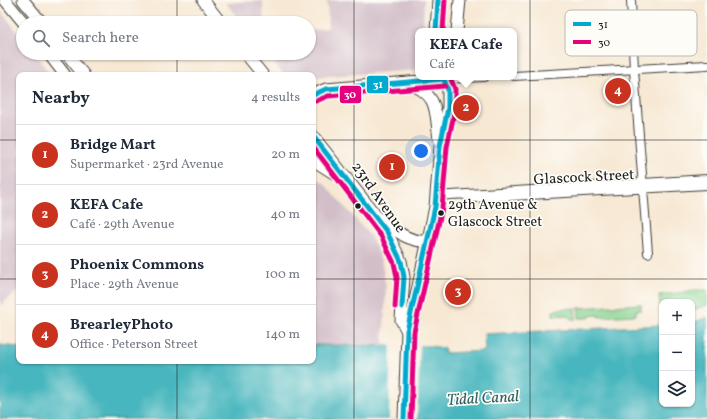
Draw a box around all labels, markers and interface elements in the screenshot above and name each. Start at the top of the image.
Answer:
legend [565,10,697,56]
search box [16,16,316,60]
text: 31 [598,18,608,33]
icon: search [30,27,52,49]
text: Search here [62,28,139,49]
popup [415,28,517,80]
text: KEFA Cafe [429,35,503,56]
text: 30 [598,36,610,51]
text: Café [429,56,455,74]
line badge: 31 [366,75,389,94]
pin: 4 [605,76,631,106]
text: 31 [373,78,383,93]
line badge: 30 [339,85,362,104]
text: Nearby [32,87,90,110]
text: 30 [344,88,356,103]
text: 4 results [251,89,300,107]
pin: 2 [453,93,479,123]
text: Bridge Mart [70,135,156,156]
your location [411,141,431,161]
text: 1 [42,146,48,164]
text: 20 m [271,146,300,164]
pin: 1 [379,152,405,182]
text: Supermarket · 23rd Avenue [70,156,224,174]
street label: 23rd Avenue [346,158,410,238]
street label: Glascock Street [533,165,635,191]
text: KEFA Cafe [70,195,143,216]
place label: 29th Avenue & Glascock Street [448,196,542,232]
unlabelled marker [353,201,363,211]
text: 2 [42,206,48,224]
text: 40 m [271,206,300,224]
marker: 29th Avenue & Glascock Street [436,208,446,218]
text: Café · 29th Avenue [70,216,174,234]
text: Phoenix Commons [70,255,204,276]
text: 3 [42,266,48,284]
text: 100 m [265,266,300,284]
text: Place · 29th Avenue [70,276,179,294]
pin: 3 [445,277,471,307]
map controls [659,299,695,407]
button: + [659,299,695,335]
text: BrearleyPhoto [70,315,173,336]
text: 4 [41,326,49,344]
text: 140 m [266,326,300,344]
button: − [659,335,695,371]
text: Office · Peterson Street [70,336,198,354]
button: layers [659,371,695,407]
water label: Tidal Canal [446,386,520,412]

